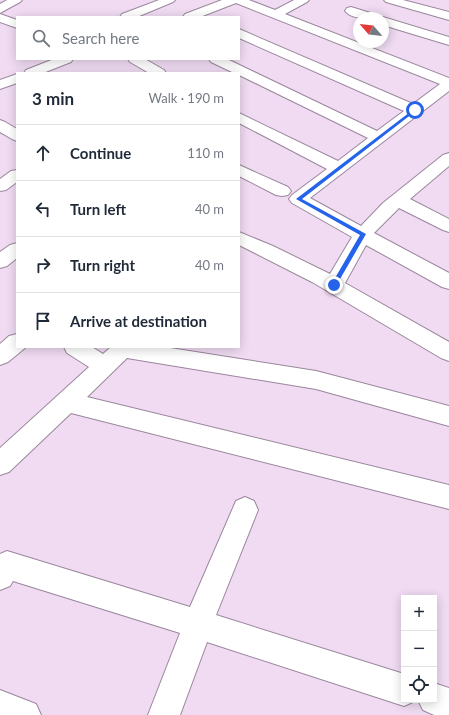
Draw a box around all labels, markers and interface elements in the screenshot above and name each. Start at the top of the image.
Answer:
north arrow [353,12,389,48]
search box [16,16,240,60]
icon: search [30,27,52,49]
text: Search here [62,29,139,47]
text: 3 min [32,88,74,109]
text: Walk · 190 m [148,90,224,106]
route start [406,101,424,119]
icon: ahead [32,142,54,164]
text: Continue [70,144,131,162]
text: 110 m [187,145,224,161]
icon: left [32,198,54,220]
text: Turn left [70,200,126,218]
text: 40 m [195,201,224,217]
icon: right [32,254,54,276]
text: Turn right [70,256,135,274]
text: 40 m [195,257,224,273]
route end [325,276,343,294]
icon: arrive [32,310,54,332]
text: Arrive at destination [70,312,207,330]
map controls [401,595,437,703]
button: + [401,595,437,631]
button: − [401,631,437,667]
button: locate [401,667,437,703]

